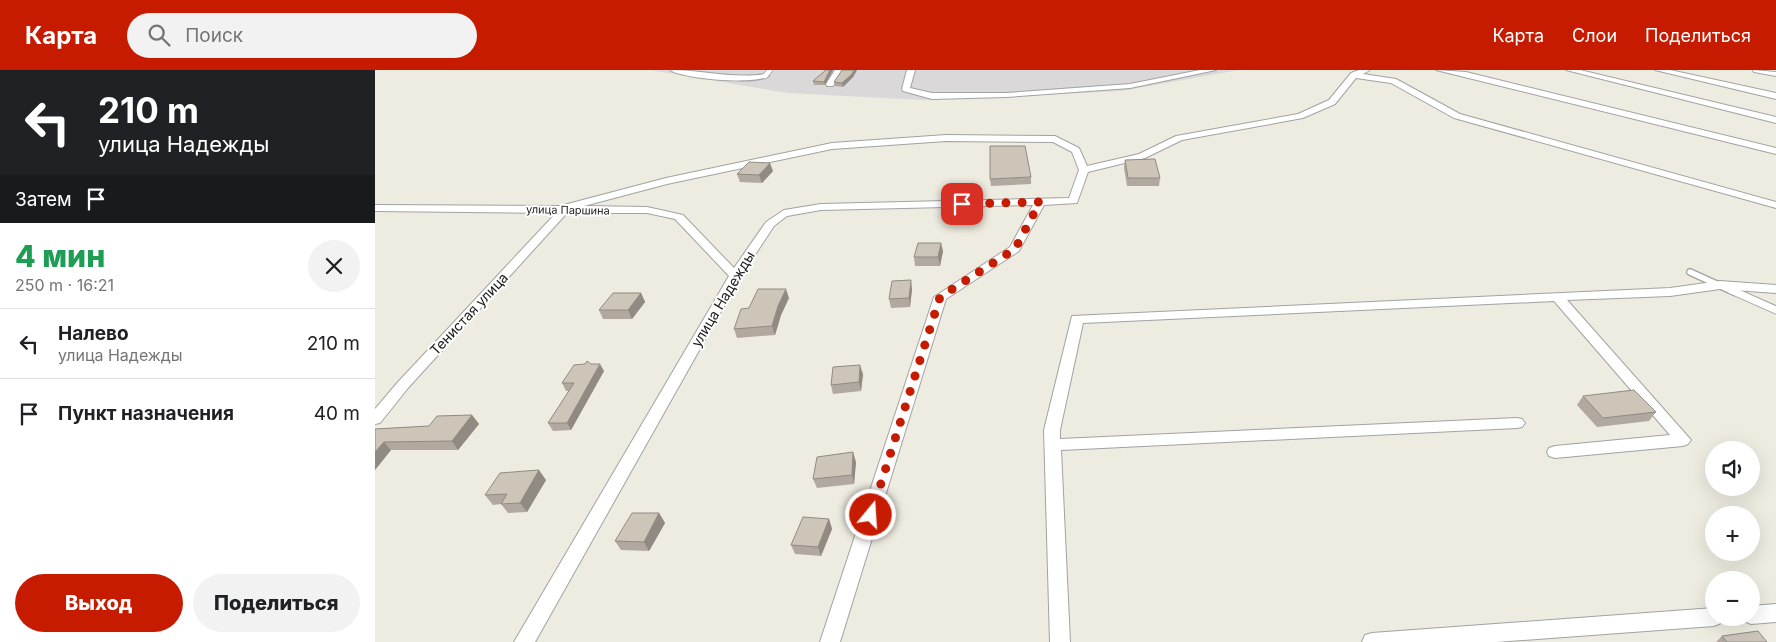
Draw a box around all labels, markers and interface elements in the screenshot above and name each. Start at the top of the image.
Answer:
search box [127,13,477,58]
text: Карта [25,21,97,50]
icon: search [145,21,173,49]
text: Поиск [185,24,243,47]
text: Карта [1492,25,1544,46]
text: Слои [1572,25,1617,46]
text: Поделиться [1645,25,1751,46]
text: 210 m [98,89,199,131]
icon: left [15,90,80,155]
text: улица Надежды [98,131,269,157]
pin [941,183,983,225]
icon: arrive [82,185,110,213]
text: Затем [15,188,72,211]
icon: arrive [948,190,976,218]
street label: улица Паршина [526,202,610,218]
text: 4 мин [15,238,105,274]
button: close [308,240,360,292]
street label: улица Надежды [687,248,758,350]
street label: Тенистая улица [426,269,511,358]
text: 250 m · 16:21 [15,275,114,295]
text: Налево [58,322,129,345]
icon: left [15,330,43,358]
text: 210 m [307,332,360,355]
text: улица Надежды [58,345,183,365]
icon: arrive [15,400,43,428]
text: Пункт назначения [58,402,234,425]
text: 40 m [314,402,360,425]
map controls [1705,441,1760,626]
button: sound [1705,441,1760,496]
position arrow [844,488,896,540]
button: + [1705,506,1760,561]
button: − [1705,571,1760,626]
button: Выход [15,574,183,632]
button: Поделиться [193,574,360,632]

